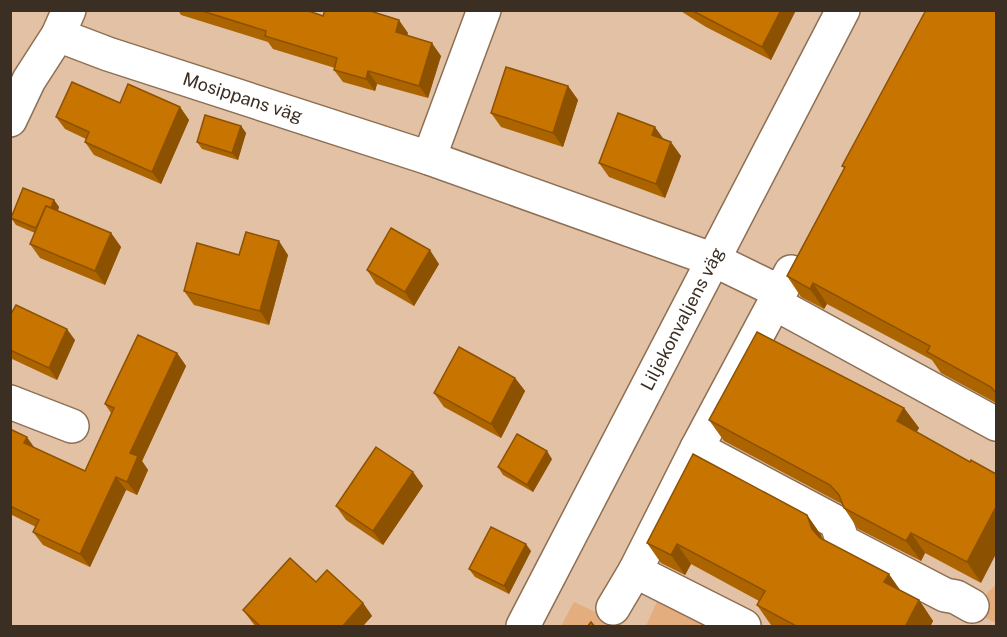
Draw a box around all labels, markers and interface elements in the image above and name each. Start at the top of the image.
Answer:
street label: Mosippans väg [180,68,305,126]
street label: Liljekonvaljens väg [636,244,728,394]

